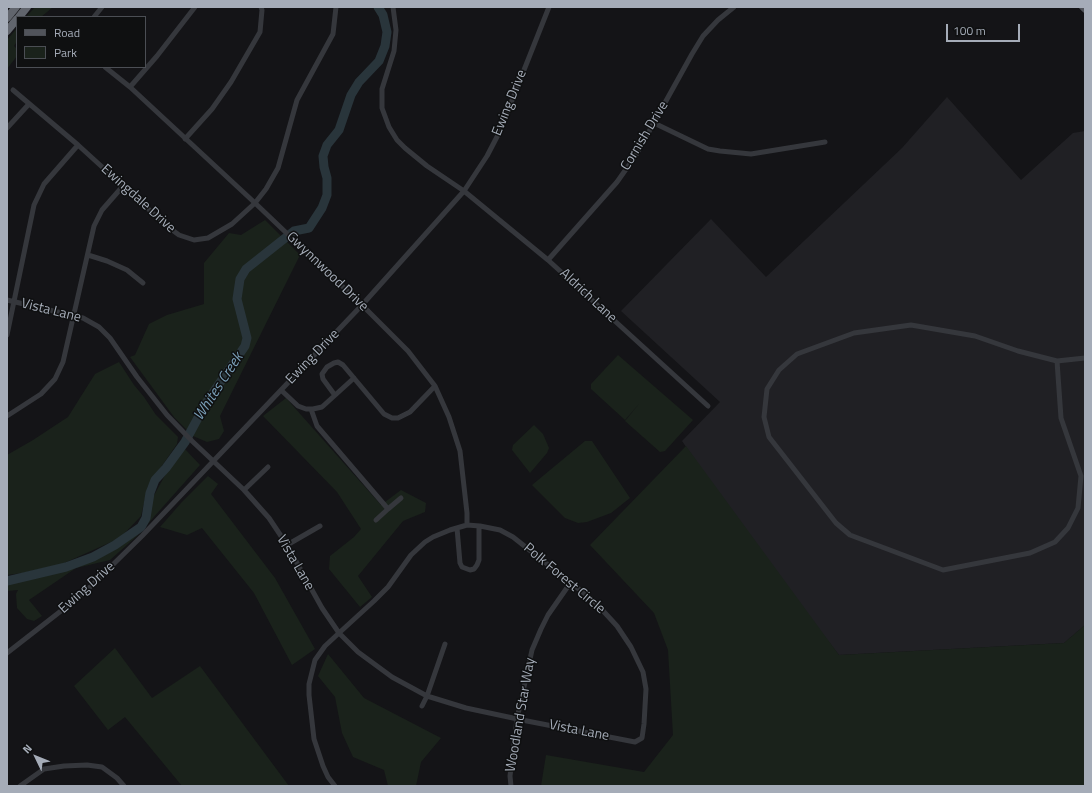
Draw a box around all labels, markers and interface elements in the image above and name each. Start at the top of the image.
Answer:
legend [16,16,146,68]
scale bar [948,16,1022,42]
text: 100 m [953,21,986,40]
text: Road [54,23,80,42]
text: Park [54,43,77,62]
street label: Ewing Drive [489,68,531,138]
street label: Cornish Drive [618,98,672,174]
street label: Ewingdale Drive [97,161,179,237]
street label: Gwynnwood Drive [283,229,371,315]
street label: Aldrich Lane [556,265,620,327]
street label: Vista Lane [19,295,83,327]
street label: Ewing Drive [283,326,343,388]
water label: Whites Creek [190,350,248,424]
street label: Vista Lane [272,532,318,594]
street label: Polk Forest Circle [520,540,608,618]
street label: Ewing Drive [55,558,119,618]
street label: Woodland Star Way [503,657,539,773]
street label: Vista Lane [547,717,611,745]
north arrow [16,737,56,777]
text: N [19,741,36,757]

